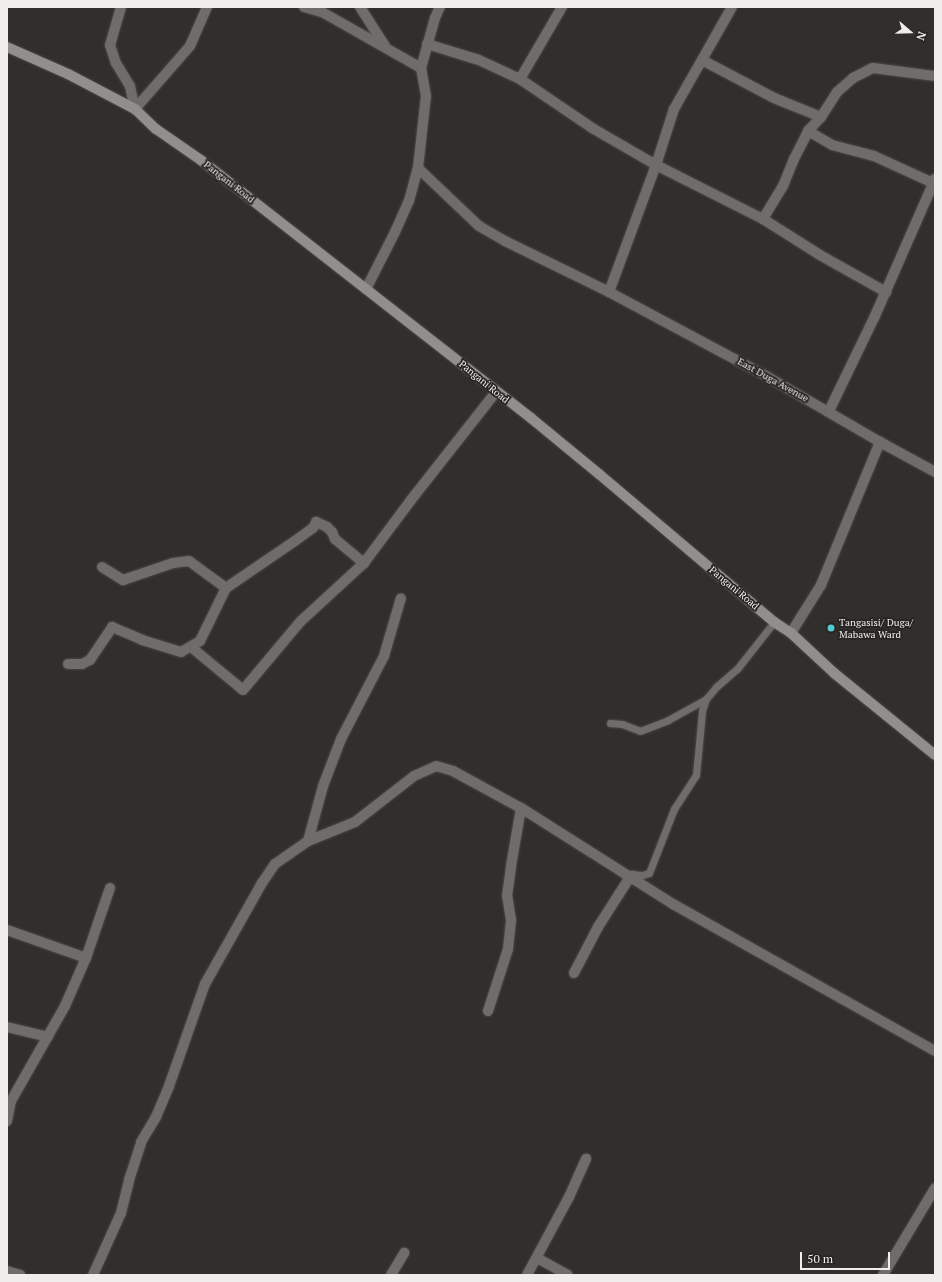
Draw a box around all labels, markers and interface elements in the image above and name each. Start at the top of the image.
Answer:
north arrow [890,12,930,52]
text: N [913,30,929,42]
street label: Pangani Road [201,159,257,205]
street label: East Duga Avenue [735,355,811,405]
street label: Pangani Road [457,358,511,406]
street label: Pangani Road [707,564,761,612]
place label: Tangasisi/ Duga/ Mabawa Ward [839,616,913,640]
marker: Tangasisi/ Duga/ Mabawa Ward [826,623,836,633]
scale bar [802,1244,892,1270]
text: 50 m [807,1251,833,1266]

